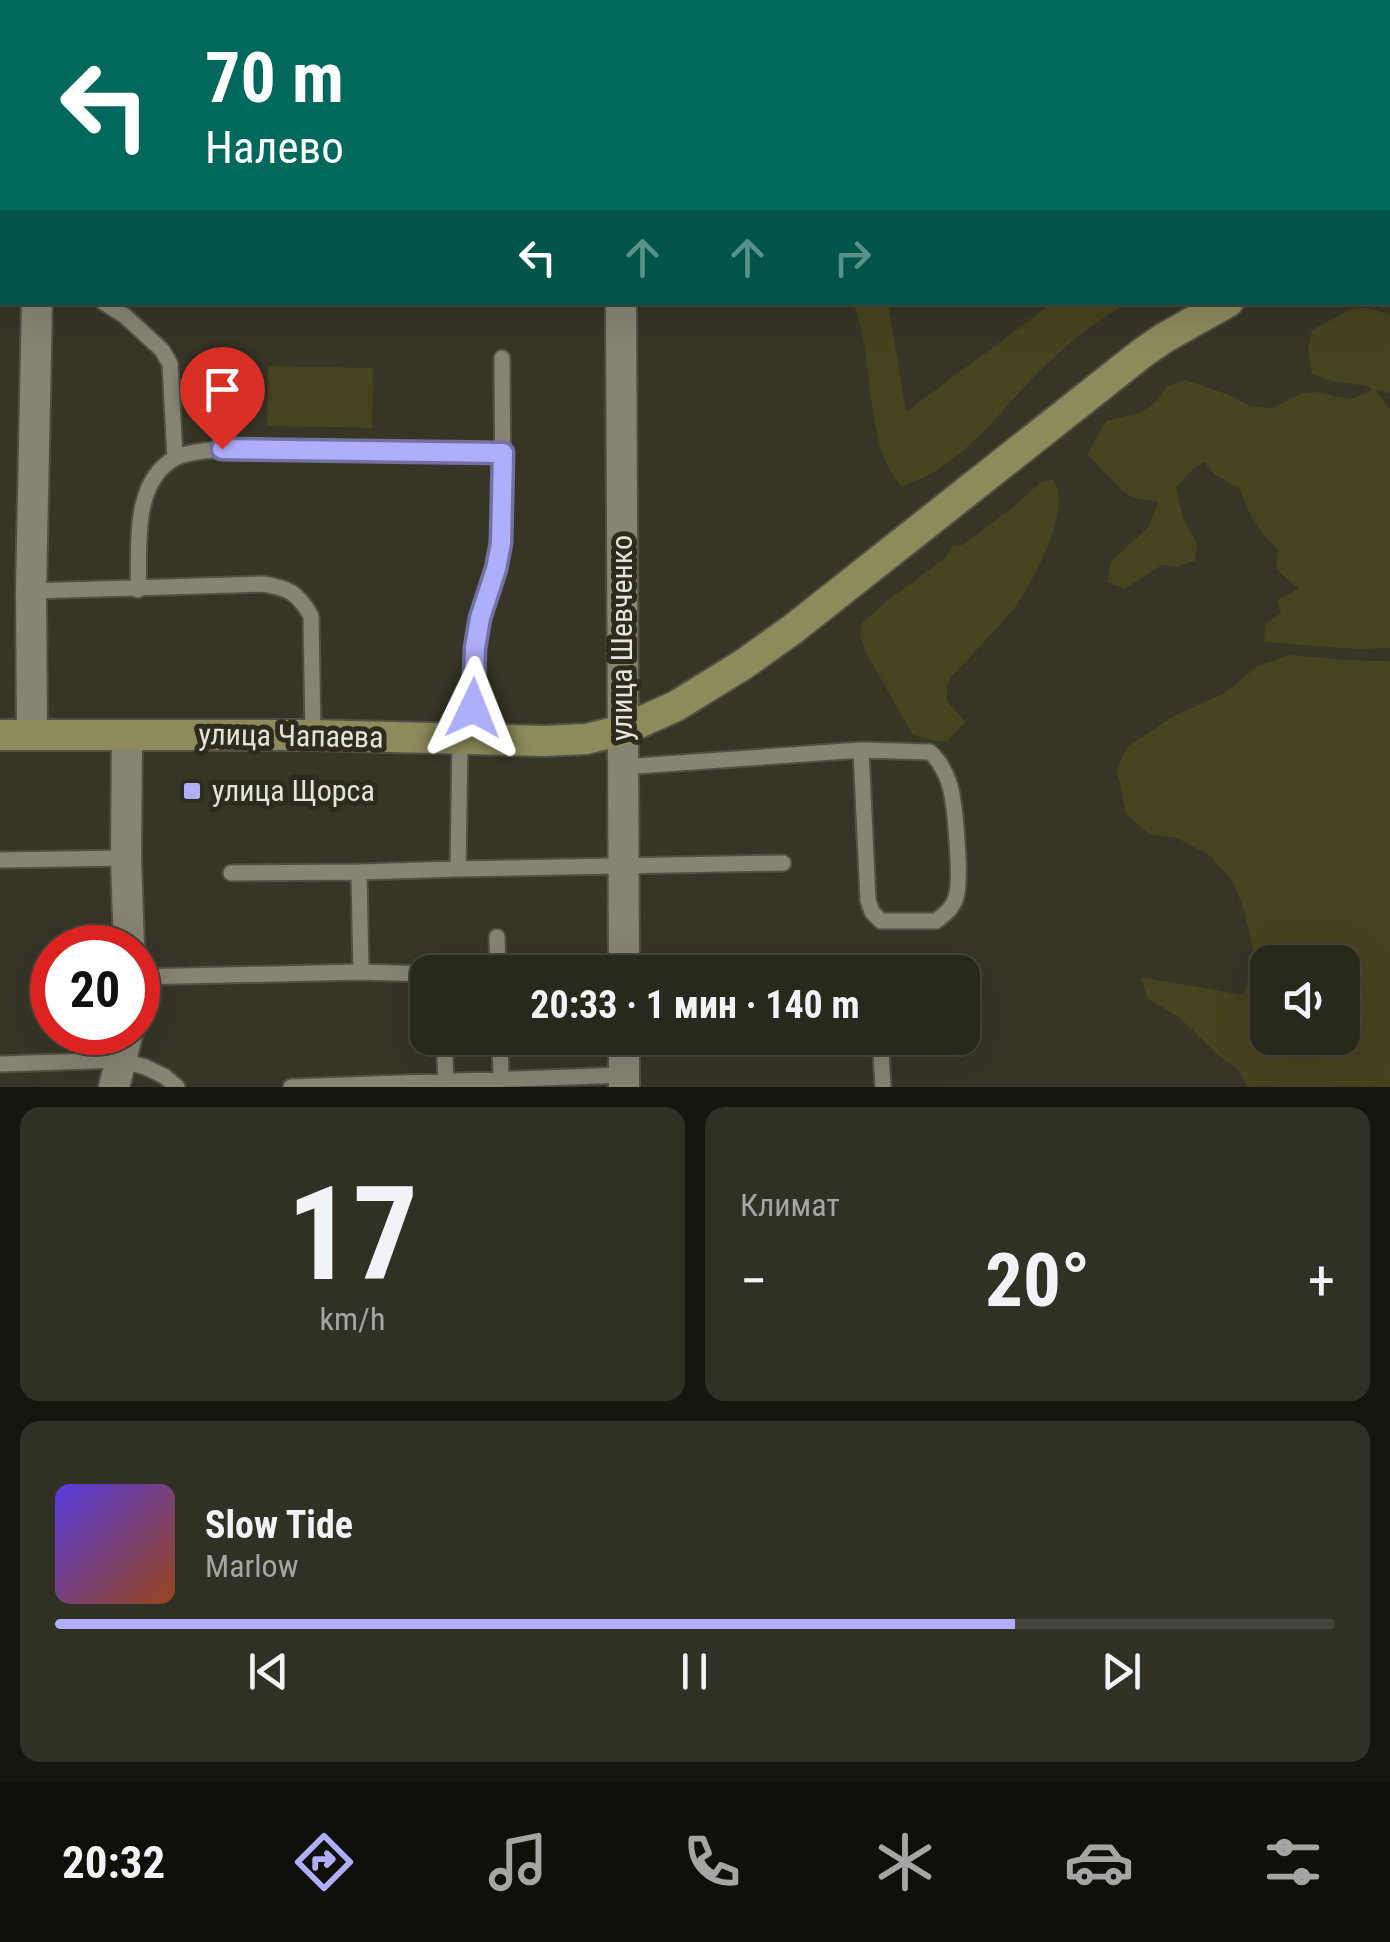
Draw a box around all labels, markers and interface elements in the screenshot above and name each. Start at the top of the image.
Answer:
text: 70 m [205,37,344,119]
icon: left [40,40,170,170]
text: Налево [205,121,344,174]
icon: left [510,230,565,285]
icon: ahead [615,230,670,285]
icon: ahead [720,230,775,285]
icon: right [825,230,880,285]
pin [180,347,265,450]
icon: arrive [195,362,250,417]
street label: улица Шевченко [604,535,639,741]
position arrow [421,656,525,760]
street label: улица Чапаева [198,716,384,755]
place label: улица Щорса [212,773,375,808]
marker: улица Щорса [181,780,203,802]
speed limit sign: 20 [30,925,160,1055]
map controls [1250,945,1360,1055]
button: sound [1250,945,1360,1055]
text: 20:33 · 1 мин · 140 m [530,983,860,1027]
text: 17 [287,1158,418,1311]
text: Климат [740,1186,840,1224]
text: 20° [985,1236,1090,1324]
text: − [740,1249,768,1313]
text: + [1308,1249,1335,1313]
text: km/h [320,1300,385,1338]
text: Slow Tide [205,1503,353,1547]
text: Marlow [205,1547,298,1585]
icon: previous [241,1644,296,1699]
icon: pause [667,1644,722,1699]
icon: next [1094,1644,1149,1699]
icon: directions [289,1827,359,1897]
icon: music [483,1827,553,1897]
icon: phone [677,1827,747,1897]
icon: climate [870,1827,940,1897]
icon: car [1064,1827,1134,1897]
icon: filters [1258,1827,1328,1897]
text: 20:32 [62,1836,165,1889]

